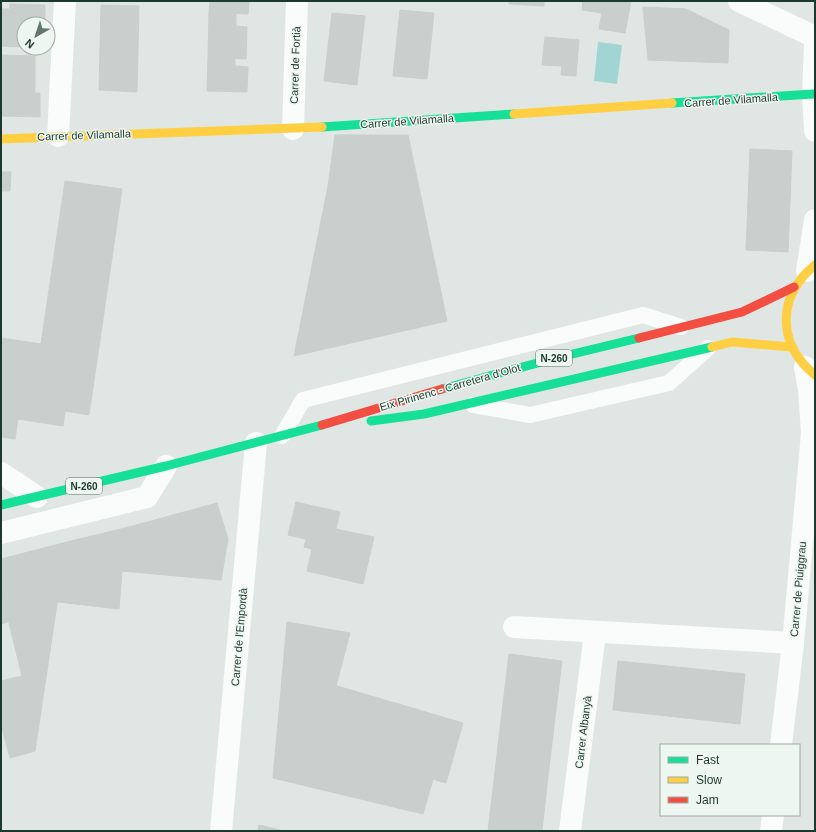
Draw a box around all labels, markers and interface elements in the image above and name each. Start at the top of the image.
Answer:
north arrow [16,16,56,56]
street label: Carrer de Fortià [288,25,302,104]
text: N [23,37,37,51]
street label: Carrer de Vilamalla [684,91,779,109]
street label: Carrer de Vilamalla [360,112,455,130]
street label: Carrer de Vilamalla [37,127,132,143]
road number: N-260 [536,350,572,366]
street label: Eix Pirinenc - Carretera d'Olot [378,361,522,413]
road number: N-260 [66,478,102,494]
street label: Carrer de Piuiggrau [788,541,808,637]
street label: Carrer de l'Empordà [229,586,249,687]
street label: Carrer Albanyà [573,694,594,769]
legend [660,744,800,816]
text: Fast [696,753,720,767]
text: Slow [696,773,722,787]
text: Jam [696,793,719,807]

